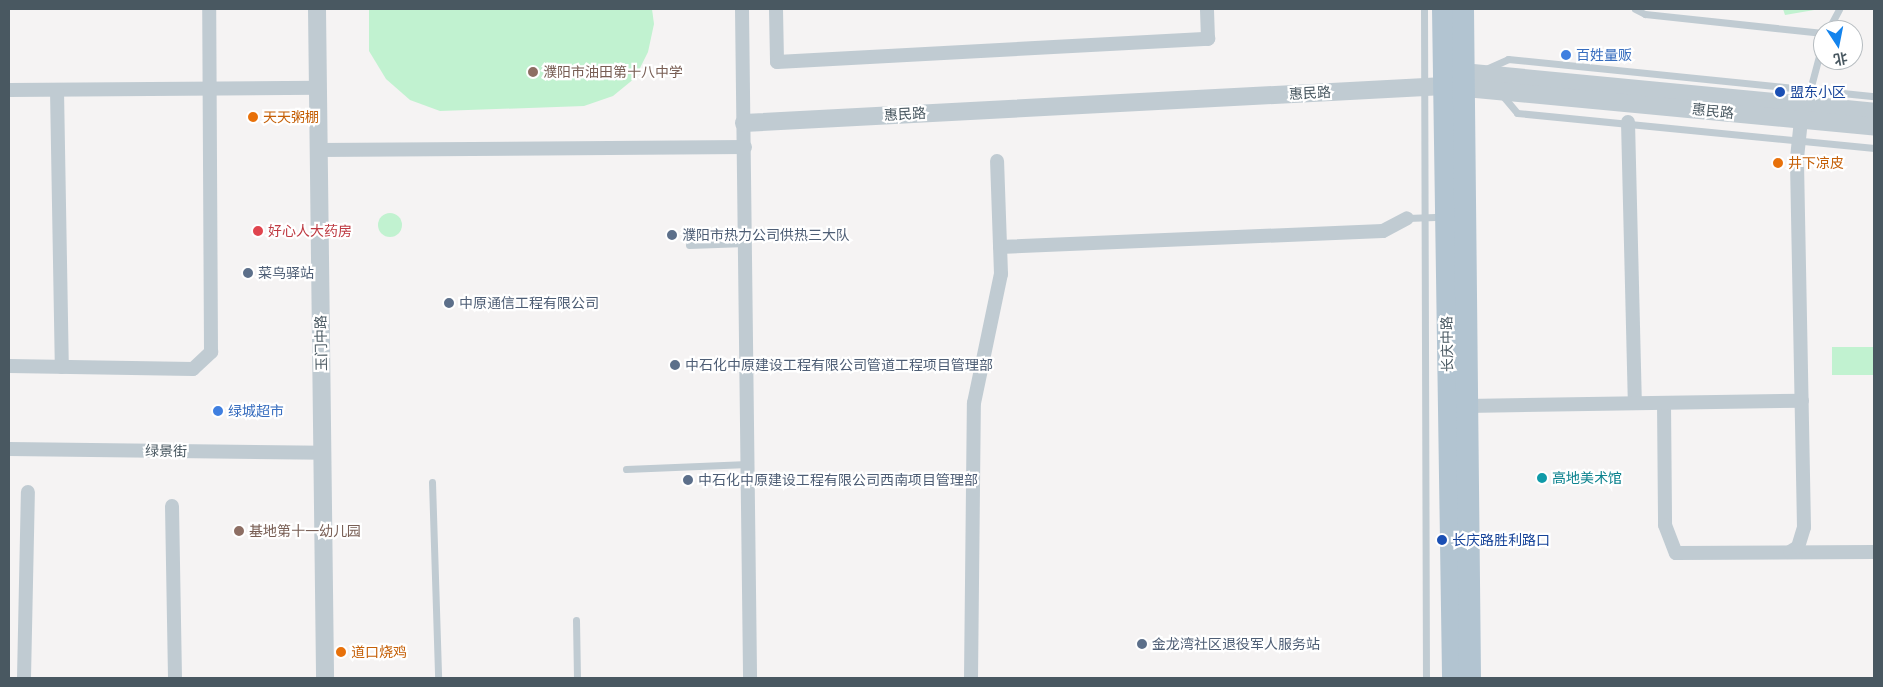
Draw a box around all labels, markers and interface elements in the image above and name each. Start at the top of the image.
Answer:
north arrow [1813,20,1863,70]
place label: 百姓量贩 [1576,47,1632,63]
marker: 百姓量贩 [1560,49,1572,61]
text: 北 [1832,49,1849,69]
place label: 濮阳市油田第十八中学 [543,64,683,80]
marker: 濮阳市油田第十八中学 [527,66,539,78]
street label: 惠民路 [1289,84,1331,102]
place label: 盟东小区 [1790,84,1846,100]
marker: 盟东小区 [1774,86,1786,98]
street label: 惠民路 [1691,100,1735,122]
street label: 惠民路 [884,105,926,123]
place label: 天天粥棚 [263,109,319,125]
marker: 天天粥棚 [247,111,259,123]
place label: 井下凉皮 [1788,155,1844,171]
marker: 井下凉皮 [1772,157,1784,169]
place label: 好心人大药房 [268,223,352,239]
marker: 好心人大药房 [252,225,264,237]
place label: 濮阳市热力公司供热三大队 [682,227,850,243]
marker: 濮阳市热力公司供热三大队 [666,229,678,241]
place label: 菜鸟驿站 [258,265,314,281]
marker: 菜鸟驿站 [242,267,254,279]
place label: 中原通信工程有限公司 [459,295,599,311]
marker: 中原通信工程有限公司 [443,297,455,309]
street label: 玉门中路 [312,315,330,371]
street label: 长庆中路 [1438,316,1456,372]
place label: 中石化中原建设工程有限公司管道工程项目管理部 [685,357,993,373]
marker: 中石化中原建设工程有限公司管道工程项目管理部 [669,359,681,371]
place label: 绿城超市 [228,403,284,419]
marker: 绿城超市 [212,405,224,417]
street label: 绿景街 [145,442,187,460]
place label: 高地美术馆 [1552,470,1622,486]
place label: 中石化中原建设工程有限公司西南项目管理部 [698,472,978,488]
marker: 高地美术馆 [1536,472,1548,484]
marker: 中石化中原建设工程有限公司西南项目管理部 [682,474,694,486]
place label: 基地第十一幼儿园 [249,523,361,539]
marker: 基地第十一幼儿园 [233,525,245,537]
place label: 长庆路胜利路口 [1452,532,1550,548]
marker: 长庆路胜利路口 [1436,534,1448,546]
place label: 金龙湾社区退役军人服务站 [1152,636,1320,652]
marker: 金龙湾社区退役军人服务站 [1136,638,1148,650]
place label: 道口烧鸡 [351,644,407,660]
marker: 道口烧鸡 [335,646,347,658]

